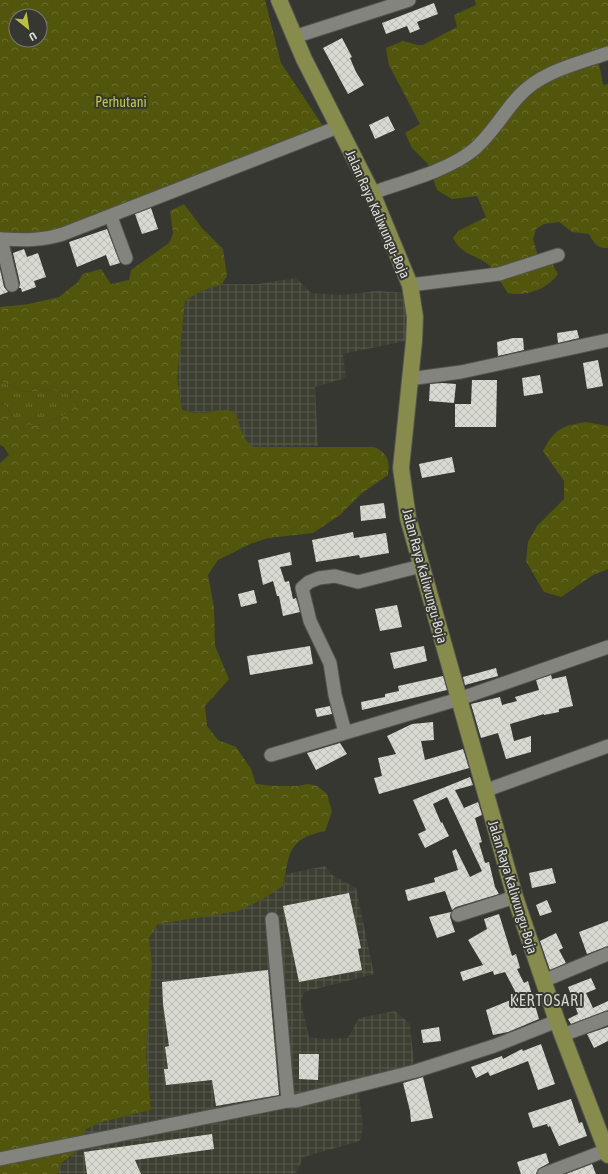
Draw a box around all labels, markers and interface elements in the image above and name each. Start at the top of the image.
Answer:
north arrow [8,8,48,48]
text: U [27,30,39,43]
park label: Perhutani [95,94,147,110]
street label: Jalan Raya Kaliwungu-Boja [342,147,414,281]
street label: Jalan Raya Kaliwungu-Boja [399,507,451,645]
street label: Jalan Raya Kaliwungu-Boja [485,818,541,956]
district label: KERTOSARI [510,991,584,1009]

